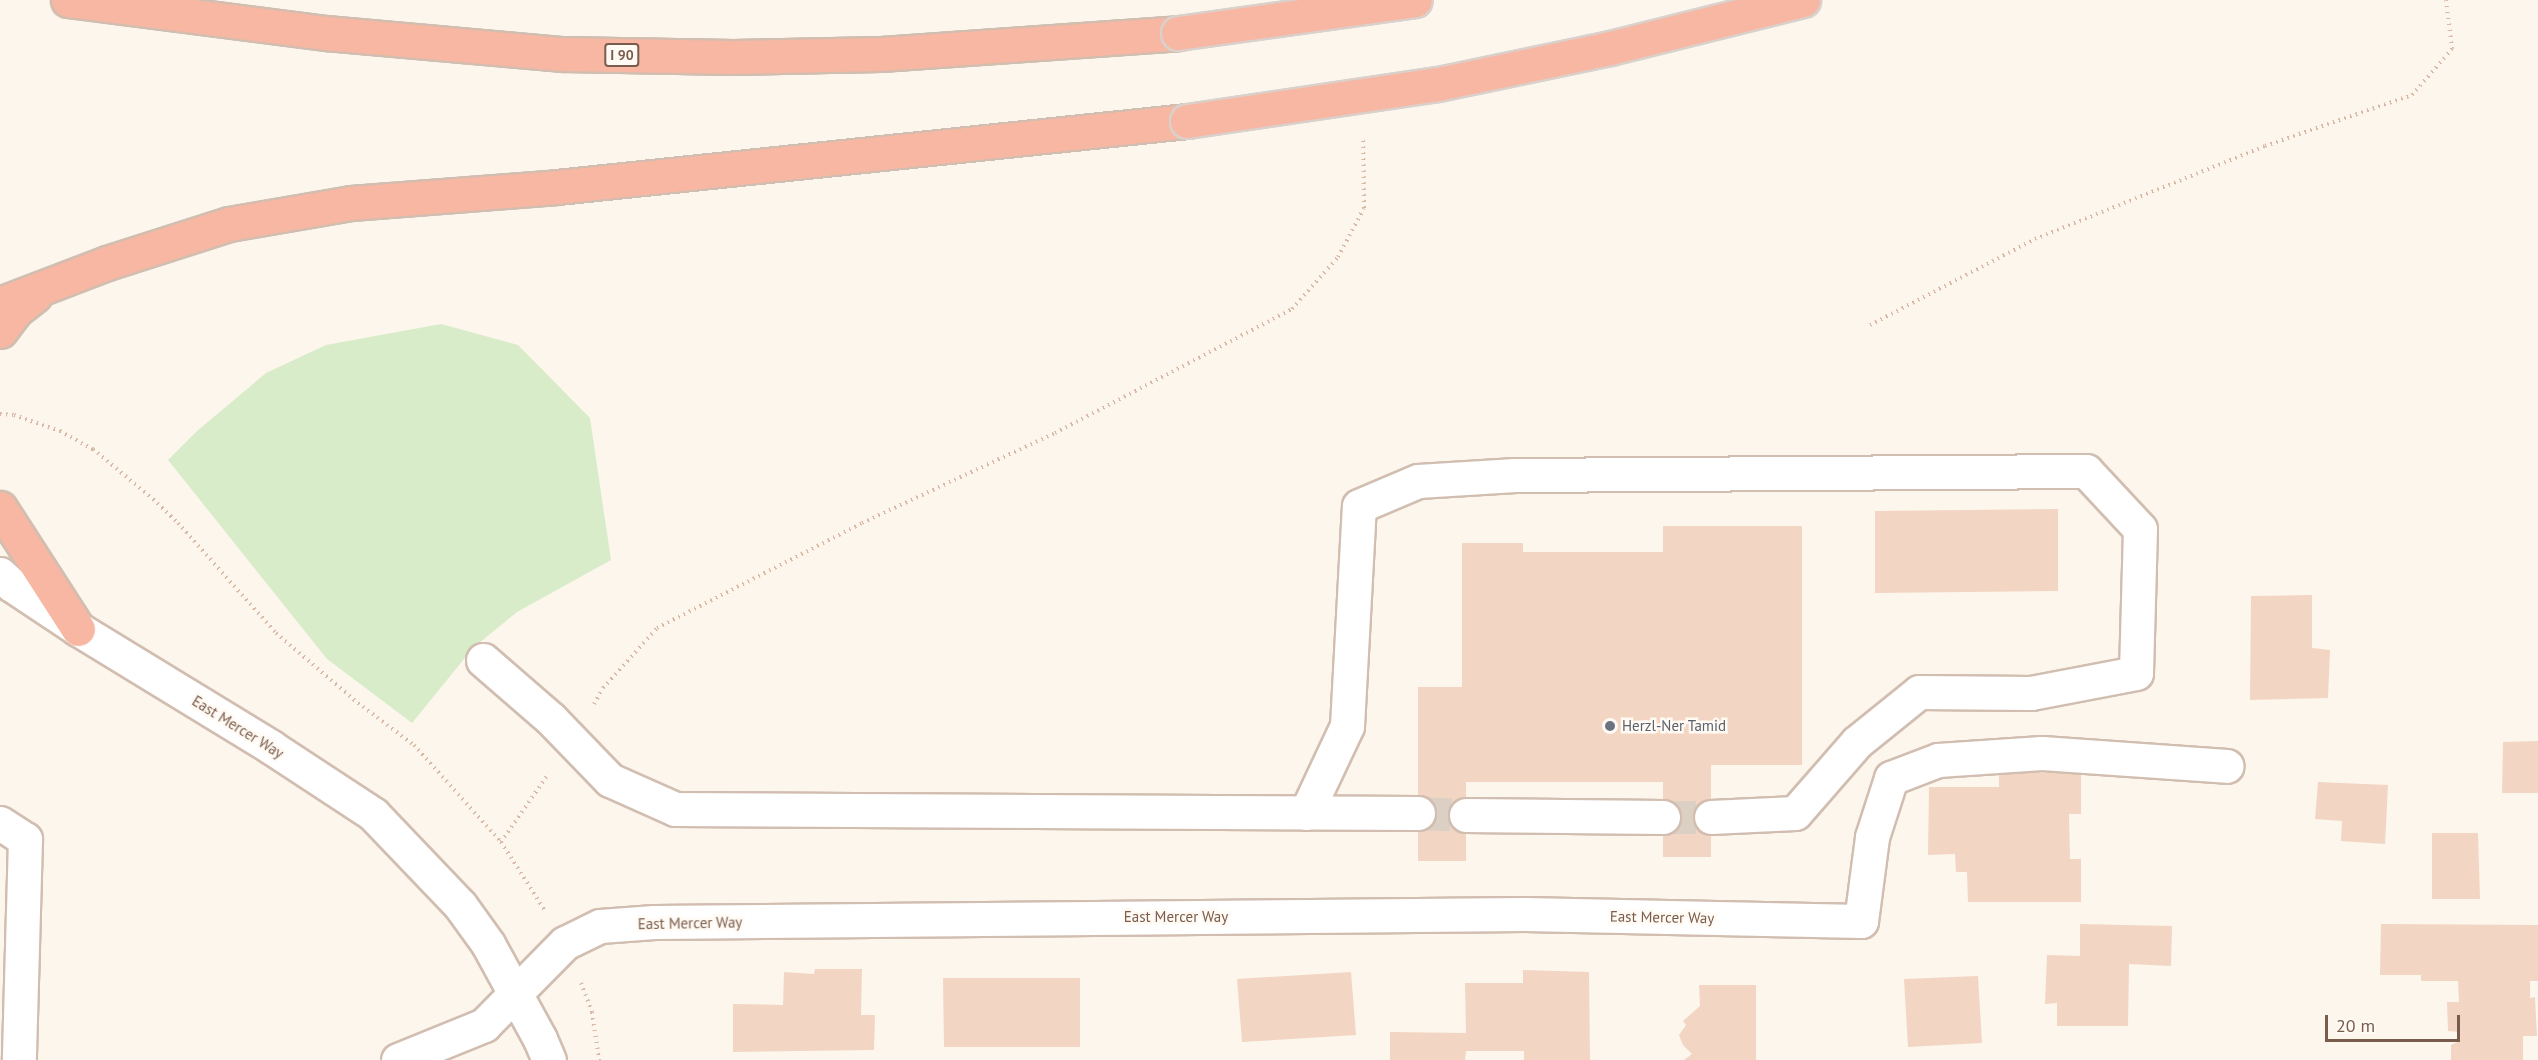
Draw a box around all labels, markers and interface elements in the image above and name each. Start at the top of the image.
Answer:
road number: I 90 [604,44,640,66]
street label: East Mercer Way [189,692,287,762]
place label: Herzl-Ner Tamid [1622,717,1727,735]
marker: Herzl-Ner Tamid [1603,719,1617,733]
street label: East Mercer Way [1609,907,1715,927]
street label: East Mercer Way [1124,908,1228,926]
street label: East Mercer Way [637,913,743,933]
scale bar [2328,1003,2463,1041]
text: 20 m [2336,1014,2375,1037]

